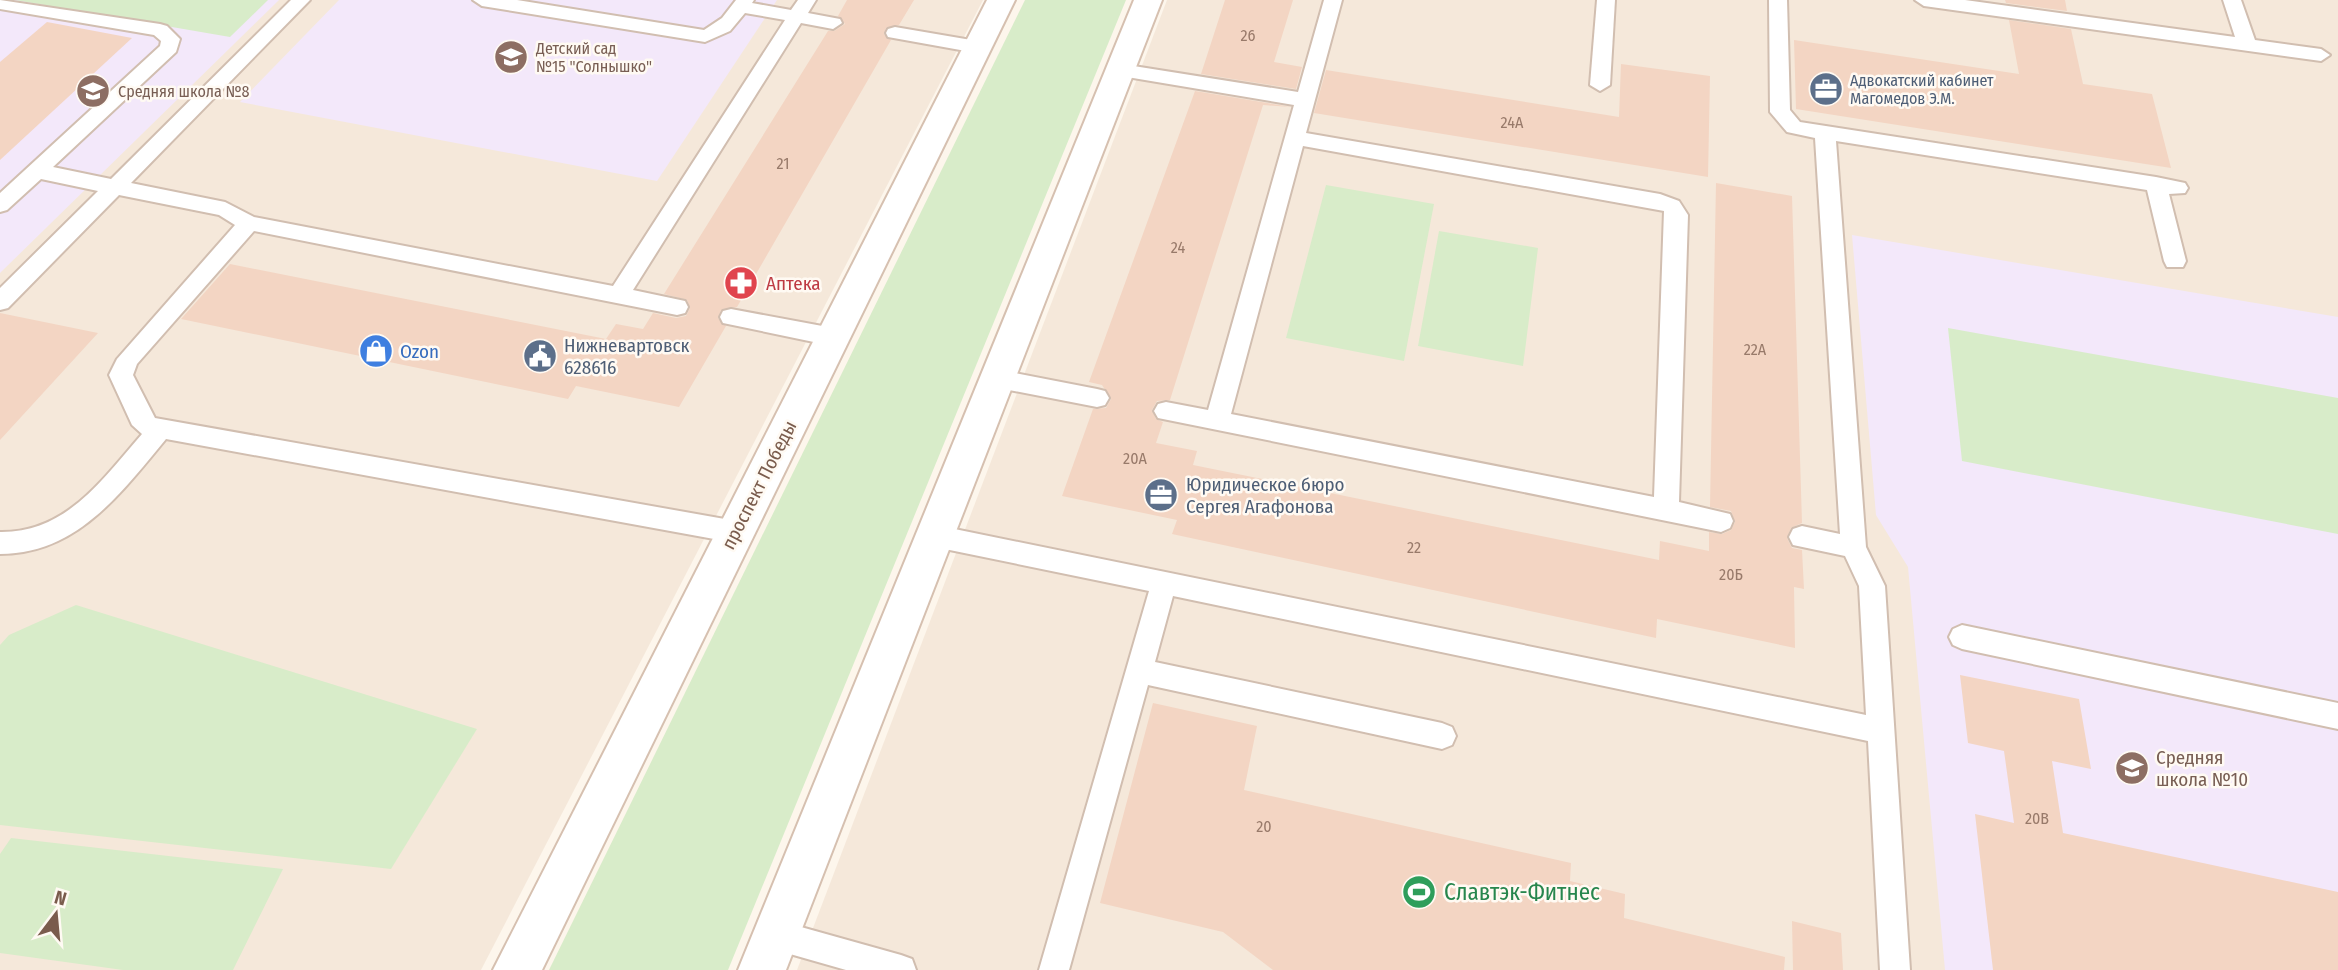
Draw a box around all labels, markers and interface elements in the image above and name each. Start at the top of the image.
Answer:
house number: 26 [1241,26,1256,45]
school or university icon: Детский сад №15 "Солнышко" [492,38,530,76]
place label: Детский сад №15 "Солнышко" [535,39,652,76]
office icon: Адвокатский кабинет Магомедов Э.М. [1807,70,1845,108]
place label: Адвокатский кабинет Магомедов Э.М. [1850,71,1994,108]
school or university icon: Средняя школа №8 [74,72,112,110]
place label: Средняя школа №8 [118,82,250,101]
house number: 24А [1501,113,1524,132]
house number: 21 [777,154,789,173]
house number: 24 [1171,238,1185,257]
pharmacy icon: Аптека [722,264,760,302]
place label: Аптека [766,272,821,295]
shop icon: Ozon [357,332,395,370]
place label: Нижневартовск 628616 [564,334,690,379]
public building icon: Нижневартовск 628616 [521,337,559,375]
place label: Ozon [400,340,439,363]
house number: 22А [1744,340,1767,359]
street label: проспект Победы [717,417,801,553]
house number: 20А [1123,449,1147,468]
place label: Юридическое бюро Сергея Агафонова [1186,473,1345,518]
office icon: Юридическое бюро Сергея Агафонова [1142,476,1180,514]
house number: 22 [1407,538,1421,557]
house number: 20Б [1719,565,1743,584]
place label: Средняя школа №10 [2156,746,2248,791]
school or university icon: Средняя школа №10 [2113,749,2151,787]
house number: 20В [2025,809,2049,828]
house number: 20 [1256,817,1272,836]
sports icon: Славтэк-Фитнес [1400,873,1438,911]
place label: Славтэк-Фитнес [1444,878,1600,906]
north arrow [21,879,91,949]
text: N [52,886,69,911]

